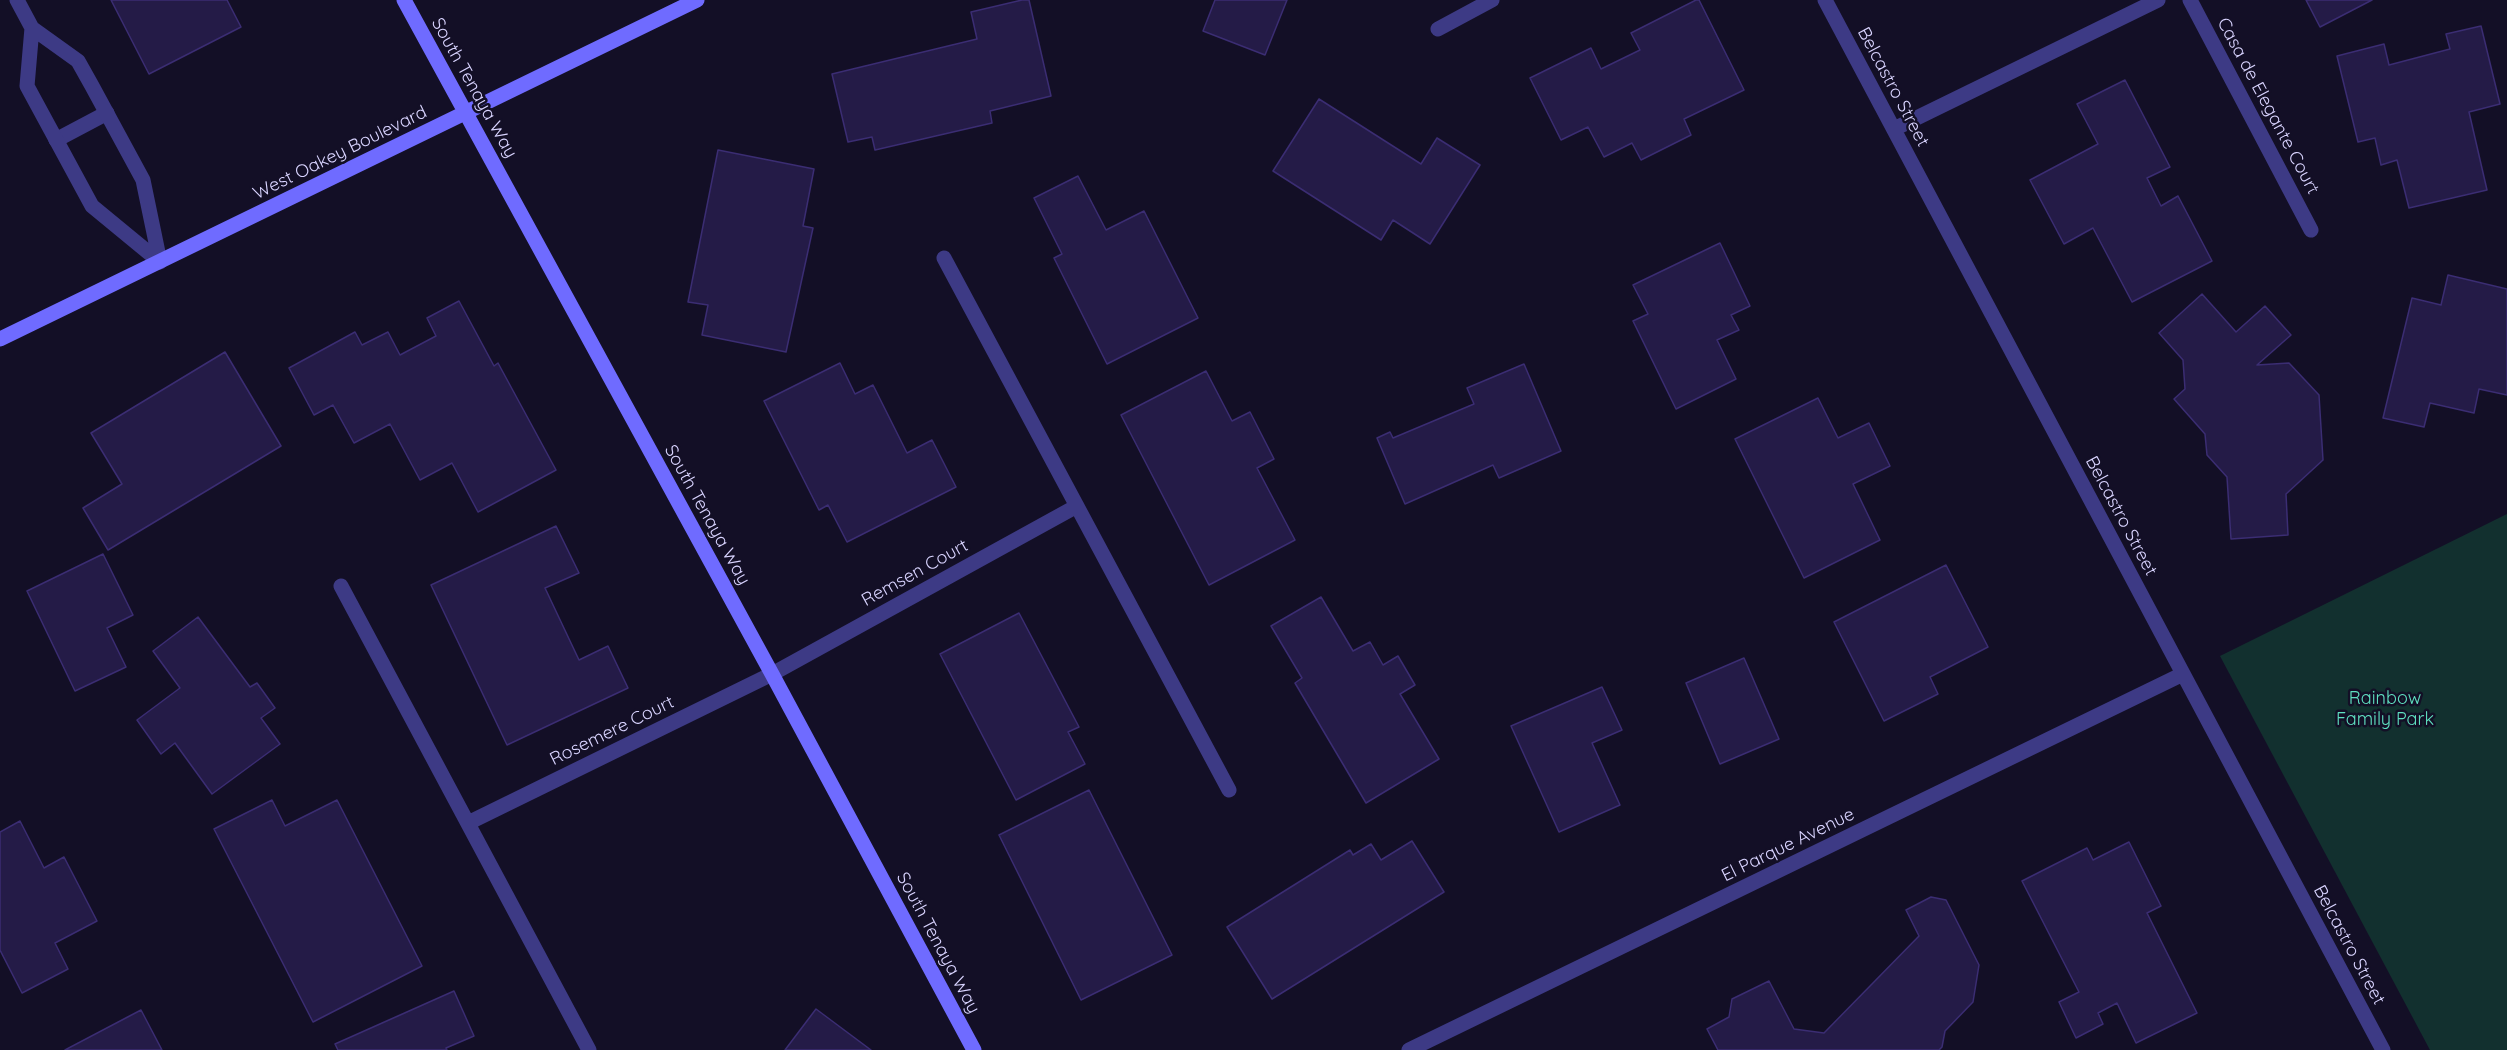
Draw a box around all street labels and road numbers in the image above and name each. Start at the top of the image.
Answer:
street label: South Tenaya Way [426,14,522,162]
street label: Casa de Elegante Court [2212,14,2324,198]
street label: Belcastro Street [1852,24,1934,150]
street label: West Oakey Boulevard [250,102,430,204]
street label: South Tenaya Way [659,441,755,589]
street label: Belcastro Street [2080,453,2162,579]
street label: Remsen Court [858,535,972,611]
street label: Rosemere Court [546,692,678,770]
street label: El Parque Avenue [1718,803,1858,887]
street label: South Tenaya Way [892,869,984,1017]
street label: Belcastro Street [2308,882,2390,1008]

